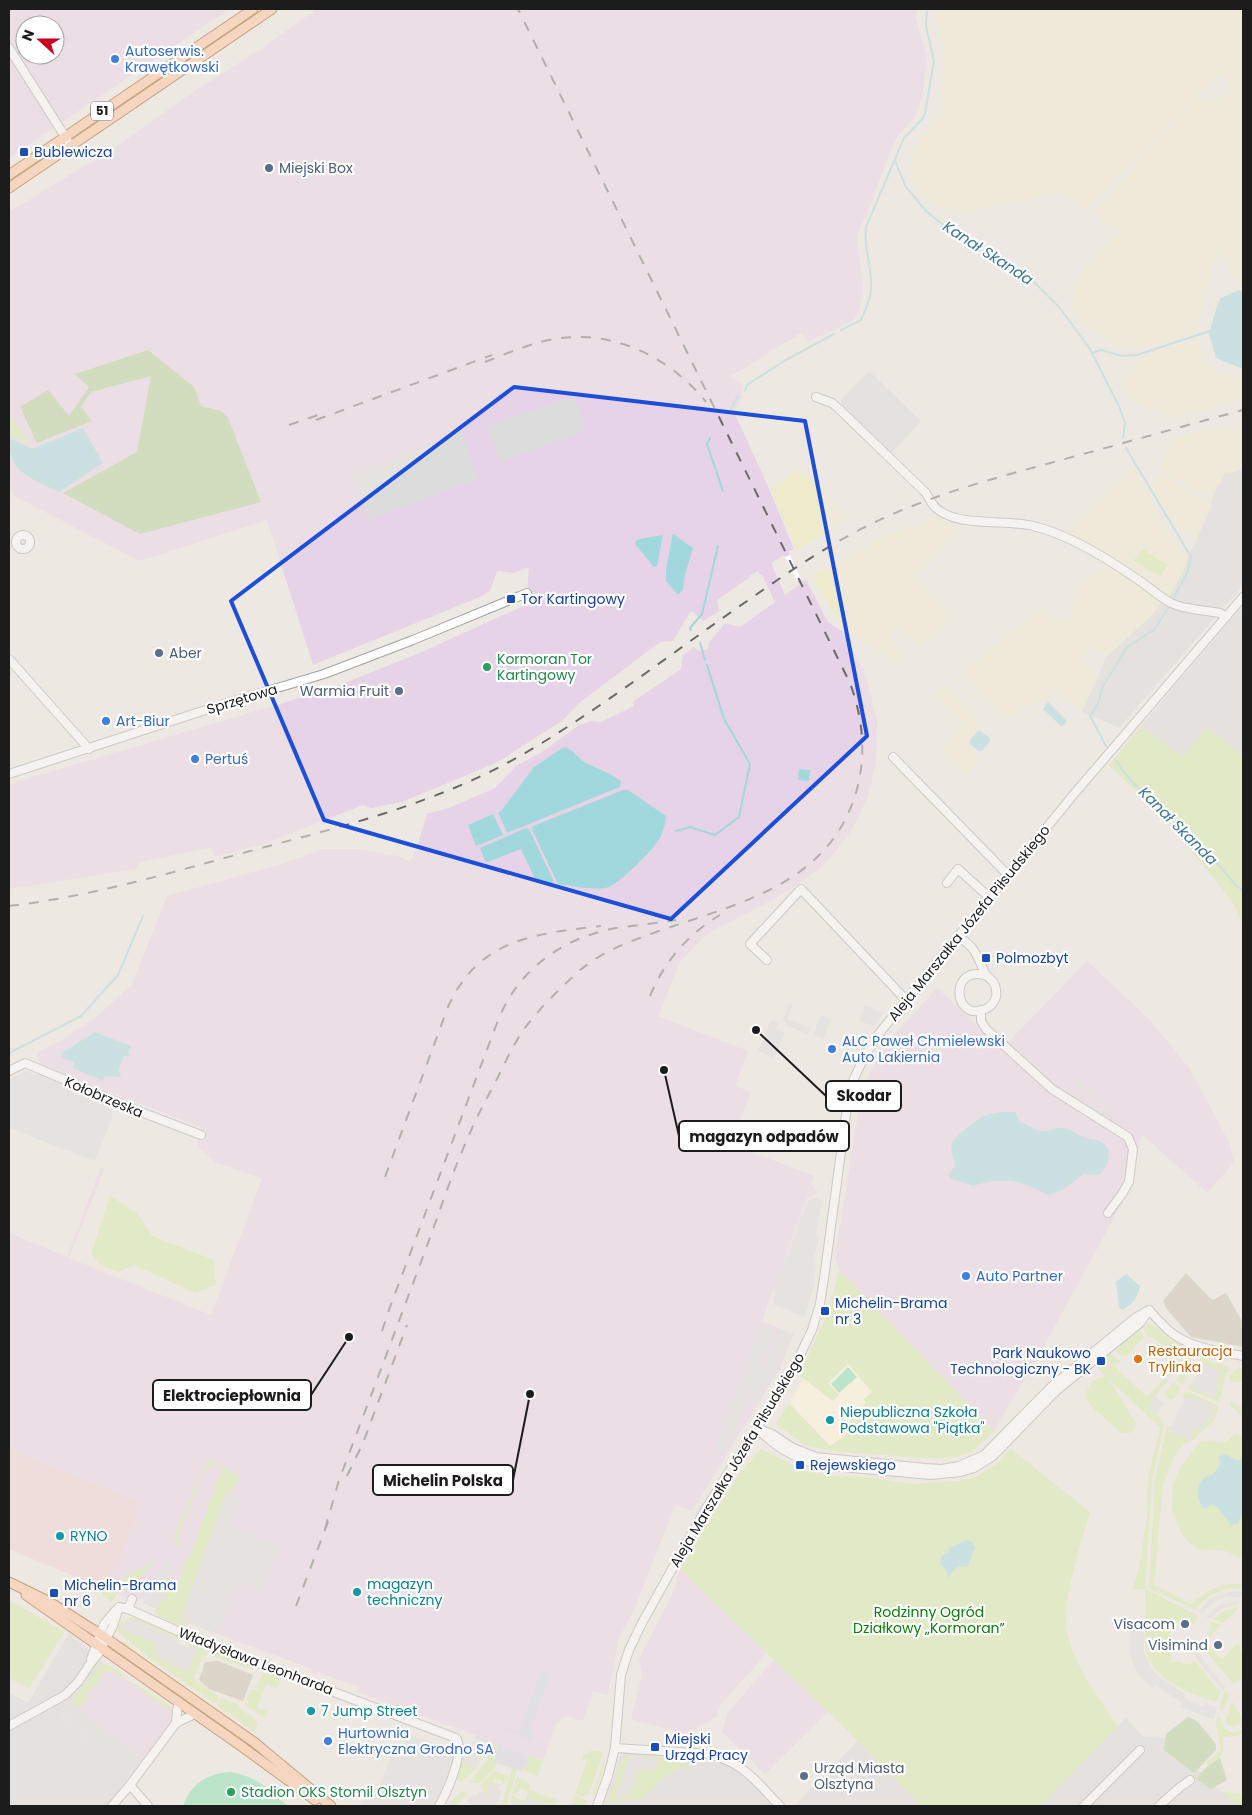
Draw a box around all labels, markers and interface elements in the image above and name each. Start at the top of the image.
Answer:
north arrow [15,15,65,65]
text: N [17,27,39,44]
place label: Autoserwis. Krawętkowski [125,41,219,77]
marker: Autoserwis. Krawętkowski [109,53,121,65]
road number: 51 [91,102,113,120]
place label: Bublewicza [34,142,112,162]
marker: Bublewicza [18,146,30,158]
place label: Miejski Box [279,158,353,178]
marker: Miejski Box [263,162,275,174]
water label: Kanał Skanda [939,216,1037,290]
place label: Tor Kartingowy [521,589,625,609]
marker: Tor Kartingowy [505,593,517,605]
place label: Aber [169,643,202,663]
marker: Aber [153,647,165,659]
place label: Kormoran Tor Kartingowy [497,649,592,685]
marker: Kormoran Tor Kartingowy [481,661,493,673]
street label: Sprzętowa [204,679,280,719]
place label: Warmia Fruit [300,681,389,701]
marker: Warmia Fruit [393,685,405,697]
place label: Art-Biur [116,711,170,731]
marker: Art-Biur [100,715,112,727]
place label: Pertuś [205,749,248,769]
marker: Pertuś [189,753,201,765]
water label: Kanał Skanda [1134,782,1222,870]
street label: Aleja Marszałka Józefa Piłsudskiego [883,821,1055,1025]
place label: Polmozbyt [996,948,1069,968]
marker: Polmozbyt [980,952,992,964]
place label: ALC Paweł Chmielewski Auto Lakiernia [842,1031,1005,1067]
marker: ALC Paweł Chmielewski Auto Lakiernia [826,1043,838,1055]
street label: Kołobrzeska [62,1071,146,1123]
callout: Skodar [826,1081,901,1111]
text: Skodar [837,1085,892,1106]
callout: magazyn odpadów [679,1121,849,1151]
text: magazyn odpadów [689,1126,839,1147]
place label: Auto Partner [976,1266,1063,1286]
marker: Auto Partner [960,1270,972,1282]
place label: Michelin-Brama nr 3 [835,1293,947,1329]
marker: Michelin-Brama nr 3 [819,1305,831,1317]
place label: Restauracja Trylinka [1148,1341,1232,1377]
place label: Park Naukowo Technologiczny - BK [950,1343,1092,1379]
street label: Aleja Marszałka Józefa Piłsudskiego [665,1349,809,1571]
marker: Restauracja Trylinka [1132,1353,1144,1365]
marker: Park Naukowo Technologiczny - BK [1095,1355,1107,1367]
callout: Elektrociepłownia [153,1380,311,1410]
text: Elektrociepłownia [163,1385,301,1406]
place label: Niepubliczna Szkoła Podstawowa "Piątka" [840,1402,984,1438]
marker: Niepubliczna Szkoła Podstawowa "Piątka" [824,1414,836,1426]
place label: Rejewskiego [810,1455,896,1475]
marker: Rejewskiego [794,1459,806,1471]
callout: Michelin Polska [373,1465,513,1495]
text: Michelin Polska [383,1470,503,1491]
place label: RYNO [70,1526,108,1546]
marker: RYNO [54,1530,66,1542]
place label: magazyn techniczny [367,1574,442,1610]
place label: Michelin-Brama nr 6 [64,1575,176,1611]
marker: magazyn techniczny [351,1586,363,1598]
marker: Michelin-Brama nr 6 [48,1587,60,1599]
park label: Rodzinny Ogród Działkowy „Kormoran” [853,1602,1005,1638]
place label: Visacom [1113,1614,1175,1634]
marker: Visacom [1179,1618,1191,1630]
street label: Władysława Leonharda [176,1622,336,1700]
place label: Visimind [1148,1635,1208,1655]
marker: Visimind [1212,1639,1224,1651]
place label: 7 Jump Street [321,1701,417,1721]
marker: 7 Jump Street [305,1705,317,1717]
place label: Hurtownia Elektryczna Grodno SA [338,1723,494,1759]
place label: Miejski Urząd Pracy [665,1729,748,1765]
marker: Hurtownia Elektryczna Grodno SA [322,1735,334,1747]
marker: Miejski Urząd Pracy [649,1741,661,1753]
place label: Urząd Miasta Olsztyna [814,1758,905,1794]
marker: Urząd Miasta Olsztyna [798,1770,810,1782]
place label: Stadion OKS Stomil Olsztyn [241,1782,427,1802]
marker: Stadion OKS Stomil Olsztyn [225,1786,237,1798]

